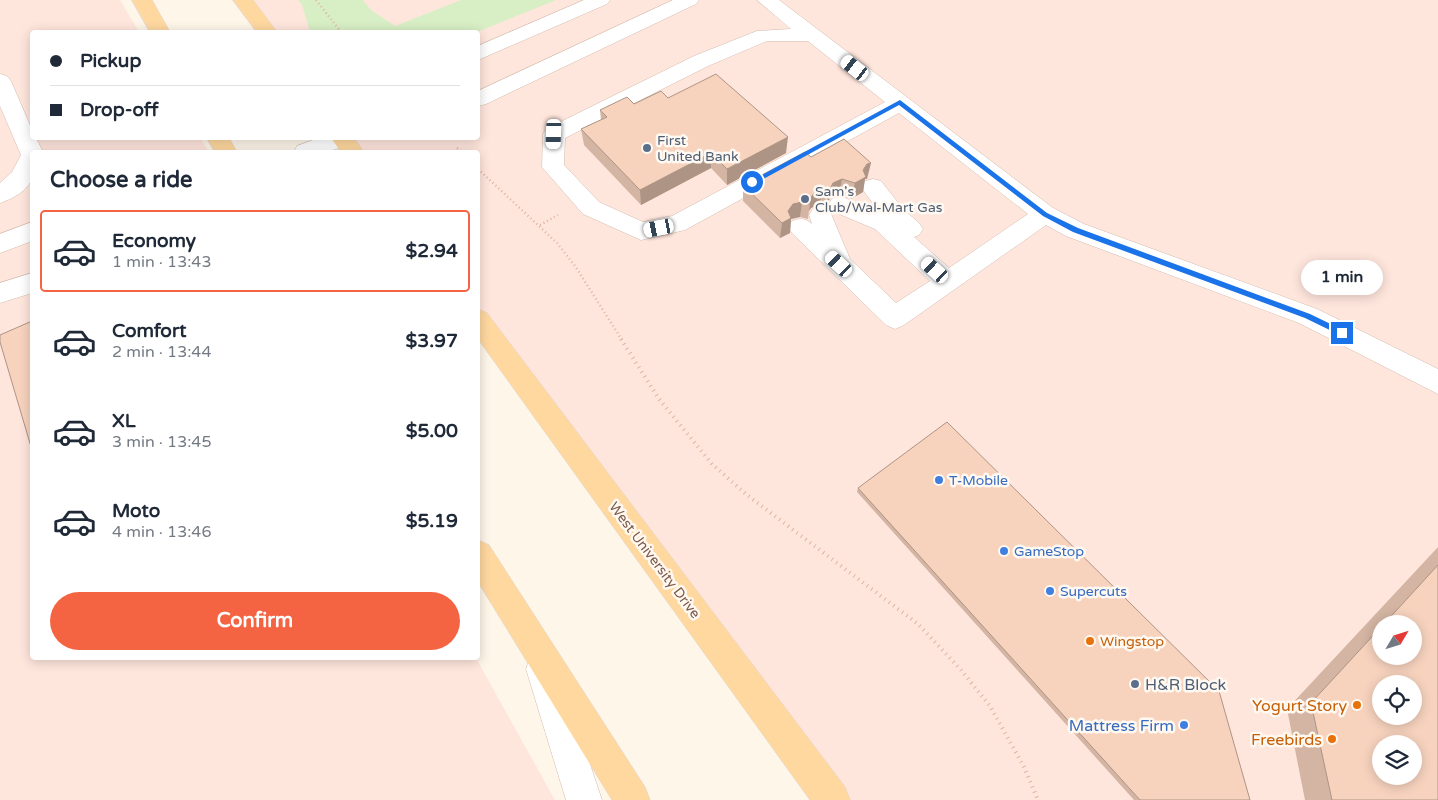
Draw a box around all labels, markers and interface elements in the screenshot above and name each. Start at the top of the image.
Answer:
text: Pickup [80,50,141,72]
car [838,53,871,83]
text: Drop-off [80,99,159,121]
car [545,119,562,149]
place label: First United Bank [657,132,739,165]
marker: First United Bank [641,142,653,154]
text: Choose a ride [50,167,193,193]
route start [741,171,763,193]
place label: Sam's Club/Wal-Mart Gas [815,183,943,216]
marker: Sam's Club/Wal-Mart Gas [799,193,811,205]
car [642,218,675,238]
icon: car [52,229,97,274]
text: Economy [112,230,196,252]
text: $2.94 [406,240,458,262]
car [822,248,855,280]
text: 1 min · 13:43 [112,252,211,272]
car [918,254,951,286]
callout: 1 min [1301,260,1383,296]
text: 1 min [1321,267,1363,287]
icon: car [52,319,97,364]
text: Comfort [112,320,186,342]
route end [1331,322,1353,344]
text: $3.97 [406,330,458,352]
text: 2 min · 13:44 [112,342,211,362]
icon: car [52,409,97,454]
text: XL [112,410,136,432]
text: $5.00 [406,420,458,442]
text: 3 min · 13:45 [112,432,211,452]
place label: T-Mobile [949,472,1008,489]
marker: T-Mobile [933,474,945,486]
icon: car [52,499,97,544]
street label: West University Drive [605,499,704,622]
text: Moto [112,500,160,522]
text: $5.19 [406,510,458,532]
text: 4 min · 13:46 [112,522,211,542]
place label: GameStop [1014,543,1084,560]
marker: GameStop [998,545,1010,557]
place label: Supercuts [1060,583,1127,600]
marker: Supercuts [1044,585,1056,597]
button: Confirm [50,592,460,650]
north arrow [1372,615,1422,665]
map controls [1372,615,1422,785]
place label: Wingstop [1100,633,1164,650]
marker: Wingstop [1084,635,1096,647]
place label: H&R Block [1145,675,1227,695]
button: locate [1372,675,1422,725]
marker: H&R Block [1129,678,1141,690]
place label: Yogurt Story [1252,696,1347,716]
marker: Yogurt Story [1351,699,1363,711]
place label: Mattress Firm [1069,716,1174,736]
marker: Mattress Firm [1178,719,1190,731]
place label: Freebirds [1251,730,1322,750]
marker: Freebirds [1326,733,1338,745]
button: layers [1372,735,1422,785]

